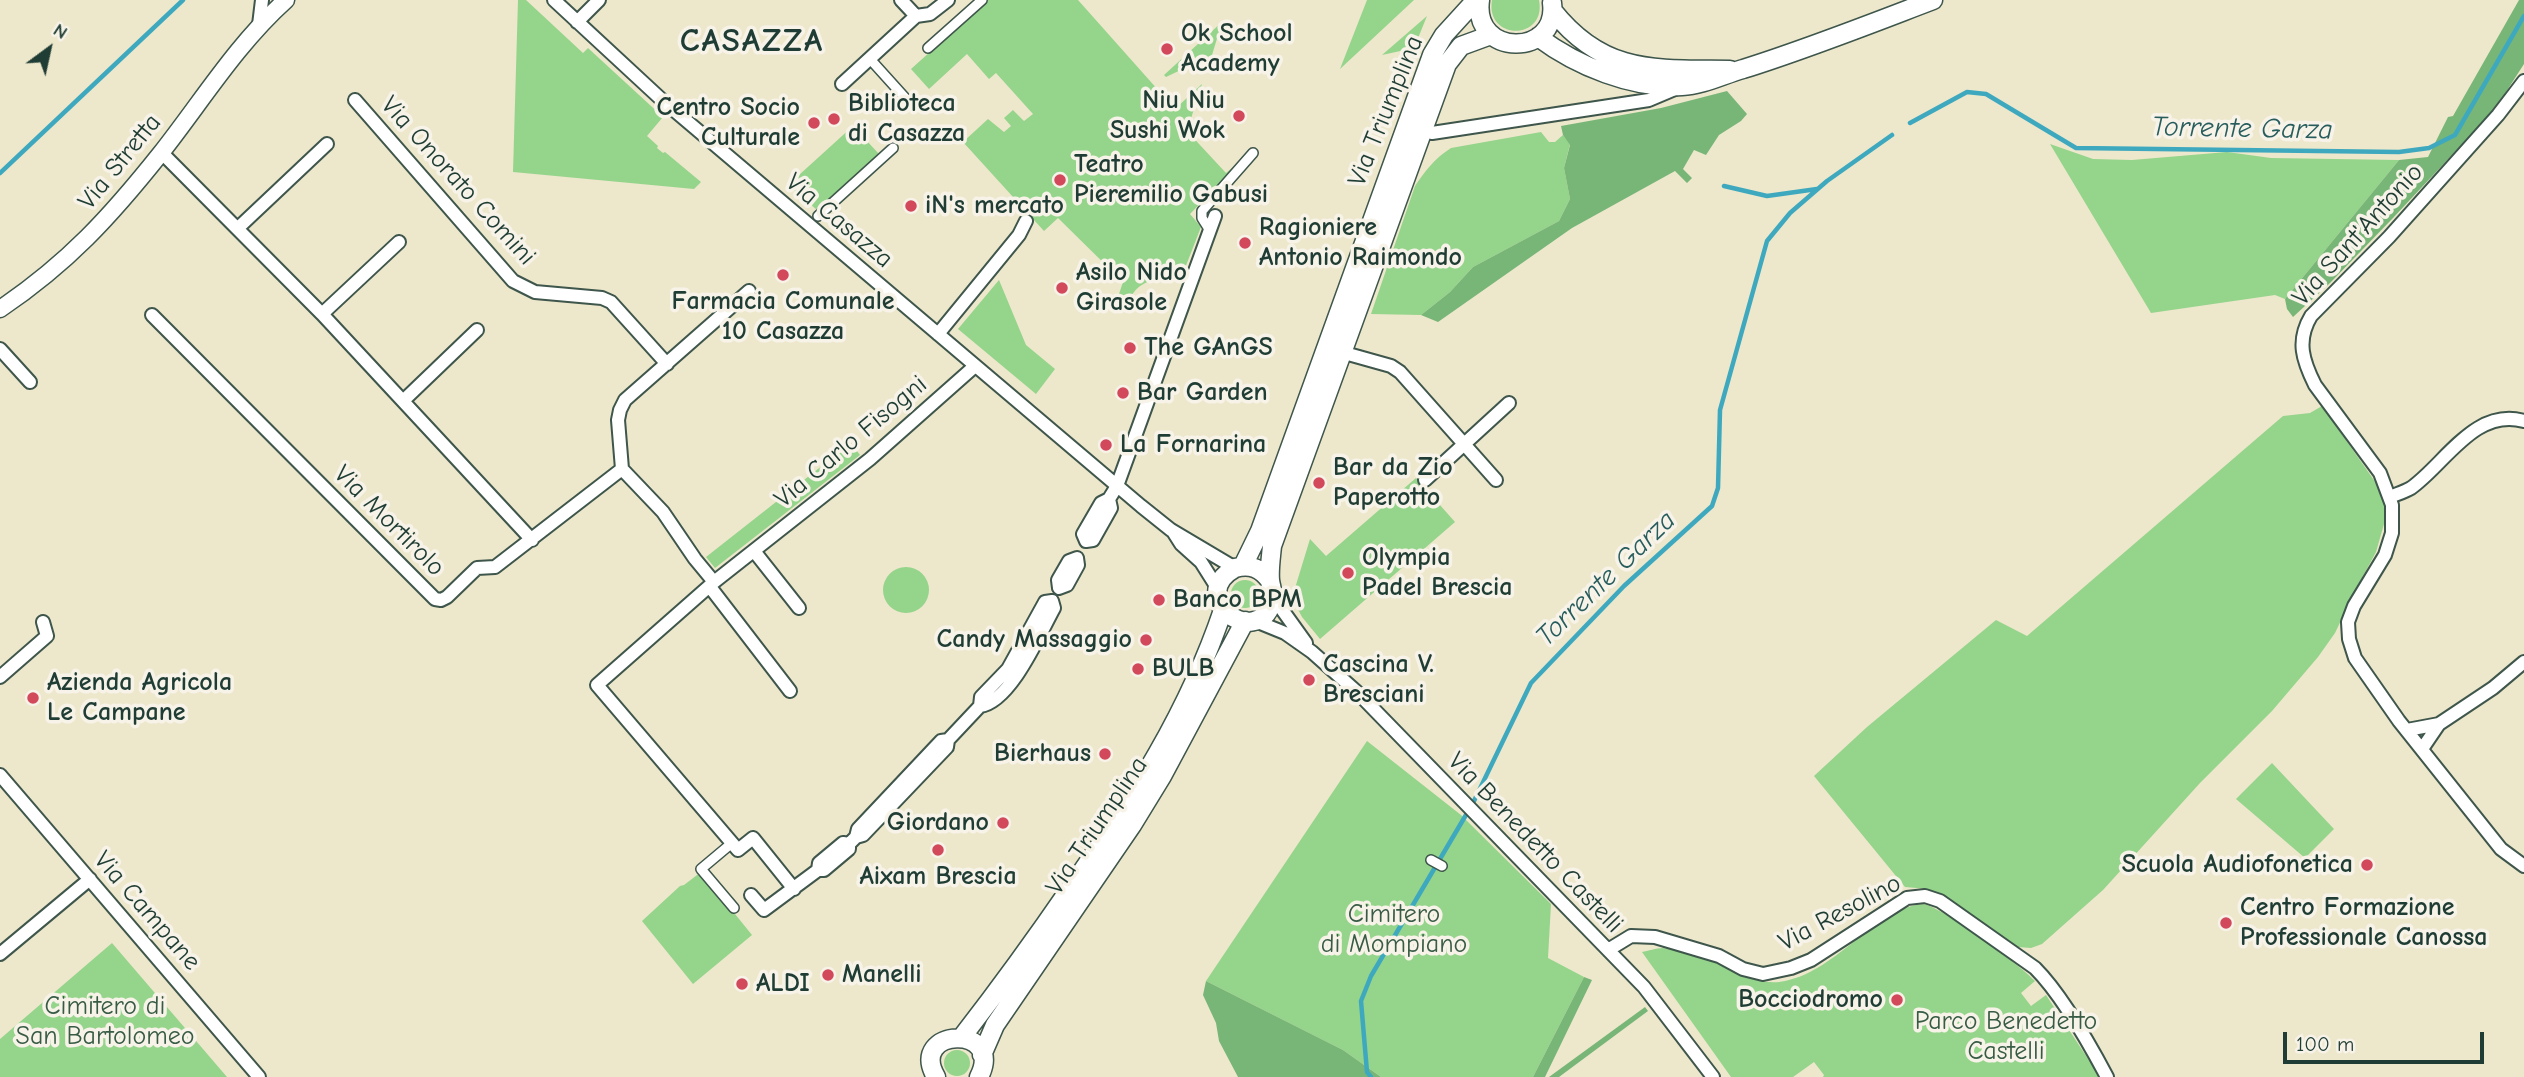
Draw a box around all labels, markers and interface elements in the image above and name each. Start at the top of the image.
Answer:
north arrow [14,14,84,84]
place label: Ok School Academy [1181,18,1293,80]
text: N [49,19,72,44]
district label: CASAZZA [681,22,823,62]
street label: Via Triumplina [1342,31,1430,191]
marker: Ok School Academy [1159,41,1175,57]
place label: Niu Niu Sushi Wok [1110,85,1225,146]
place label: Biblioteca di Casazza [848,88,965,150]
street label: Via Onorato Comini [374,90,542,272]
place label: Centro Socio Culturale [657,92,800,154]
street label: Via Stretta [72,108,168,216]
marker: Niu Niu Sushi Wok [1231,108,1247,124]
marker: Biblioteca di Casazza [826,111,842,127]
water label: Torrente Garza [2151,111,2333,147]
marker: Centro Socio Culturale [806,115,822,131]
place label: Teatro Pieremilio Gabusi [1074,149,1268,210]
street label: Via Sant'Antonio [2286,157,2430,313]
street label: Via Casazza [779,167,899,275]
marker: Teatro Pieremilio Gabusi [1052,172,1068,188]
place label: iN's mercato [925,190,1064,222]
marker: iN's mercato [903,198,919,214]
place label: Ragioniere Antonio Raimondo [1259,212,1462,274]
marker: Ragioniere Antonio Raimondo [1237,235,1253,251]
place label: Asilo Nido Girasole [1076,257,1187,318]
marker: Farmacia Comunale 10 Casazza [775,267,791,283]
marker: Asilo Nido Girasole [1054,280,1070,296]
place label: Farmacia Comunale 10 Casazza [671,286,895,348]
place label: The GAnGS [1144,332,1273,364]
marker: The GAnGS [1122,340,1138,356]
street label: Via Carlo Fisogni [768,369,934,515]
place label: Bar Garden [1137,377,1268,409]
marker: Bar Garden [1115,385,1131,401]
place label: La Fornarina [1120,429,1266,461]
marker: La Fornarina [1098,437,1114,453]
place label: Bar da Zio Paperotto [1333,452,1453,514]
street label: Via Mortirolo [327,459,451,583]
marker: Bar da Zio Paperotto [1311,475,1327,491]
water label: Torrente Garza [1529,504,1683,654]
place label: Olympia Padel Brescia [1362,542,1512,604]
marker: Olympia Padel Brescia [1340,565,1356,581]
place label: Banco BPM [1173,584,1302,616]
marker: Banco BPM [1151,592,1167,608]
place label: Candy Massaggio [937,624,1132,656]
marker: Candy Massaggio [1138,632,1154,648]
place label: Cascina V. Bresciani [1323,649,1434,710]
place label: BULB [1152,653,1215,685]
marker: BULB [1130,661,1146,677]
place label: Azienda Agricola Le Campane [47,667,232,728]
marker: Cascina V. Bresciani [1301,672,1317,688]
marker: Azienda Agricola Le Campane [25,690,41,706]
place label: Bierhaus [994,738,1091,770]
marker: Bierhaus [1097,746,1113,762]
street label: Via Benedetto Castelli [1441,746,1629,940]
street label: Via Triumplina [1039,751,1155,901]
place label: Giordano [887,807,989,839]
marker: Giordano [995,815,1011,831]
marker: Aixam Brescia [930,842,946,858]
street label: Via Campane [87,845,207,977]
place label: Scuola Audiofonetica [2122,849,2353,881]
marker: Scuola Audiofonetica [2359,857,2375,873]
place label: Aixam Brescia [859,861,1017,893]
street label: Via Resolino [1773,868,1907,958]
place label: Centro Formazione Professionale Canossa [2240,892,2487,954]
park label: Cimitero di Mompiano [1321,899,1467,960]
marker: Centro Formazione Professionale Canossa [2218,915,2234,931]
place label: Manelli [842,959,922,991]
marker: Manelli [820,967,836,983]
place label: ALDI [756,968,810,1000]
marker: ALDI [734,976,750,992]
place label: Bocciodromo [1738,984,1883,1016]
park label: Cimitero di San Bartolomeo [16,991,194,1052]
marker: Bocciodromo [1889,992,1905,1008]
park label: Parco Benedetto Castelli [1915,1006,2097,1068]
scale bar [2286,1018,2487,1062]
text: 100 m [2296,1032,2354,1056]

